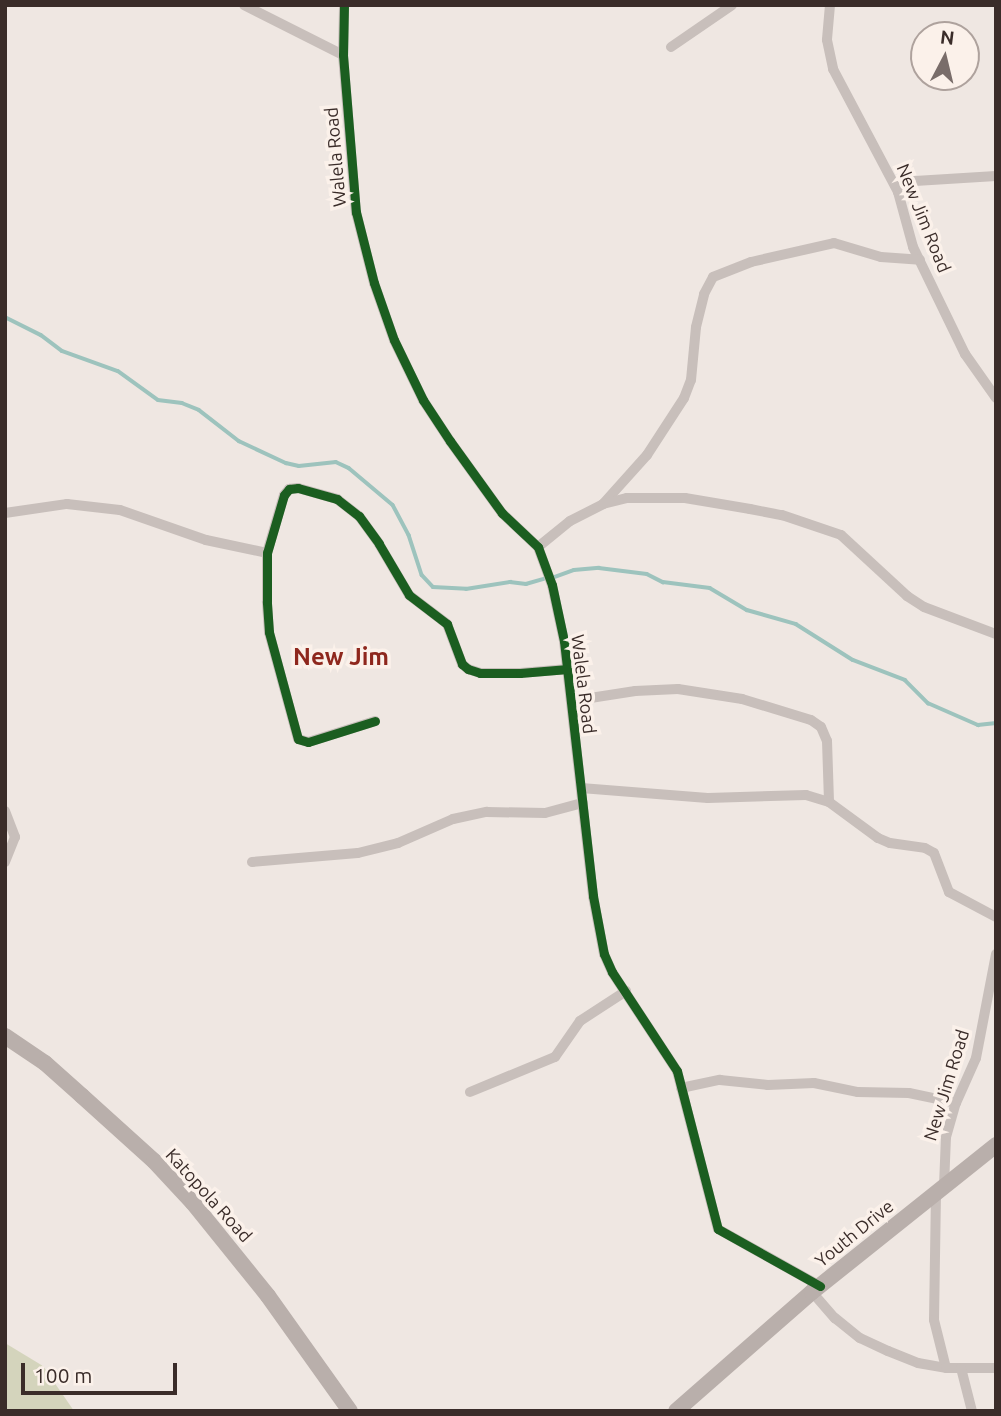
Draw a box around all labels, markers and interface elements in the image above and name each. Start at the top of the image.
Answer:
north arrow [910,21,980,91]
text: N [939,25,956,49]
street label: Walela Road [320,106,350,208]
street label: New Jim Road [892,161,956,275]
street label: Walela Road [567,633,601,735]
district label: New Jim [293,643,389,671]
street label: New Jim Road [919,1027,973,1143]
street label: Katopola Road [161,1144,257,1246]
street label: Youth Drive [810,1195,898,1271]
scale bar [24,1350,180,1394]
text: 100 m [34,1363,92,1387]

